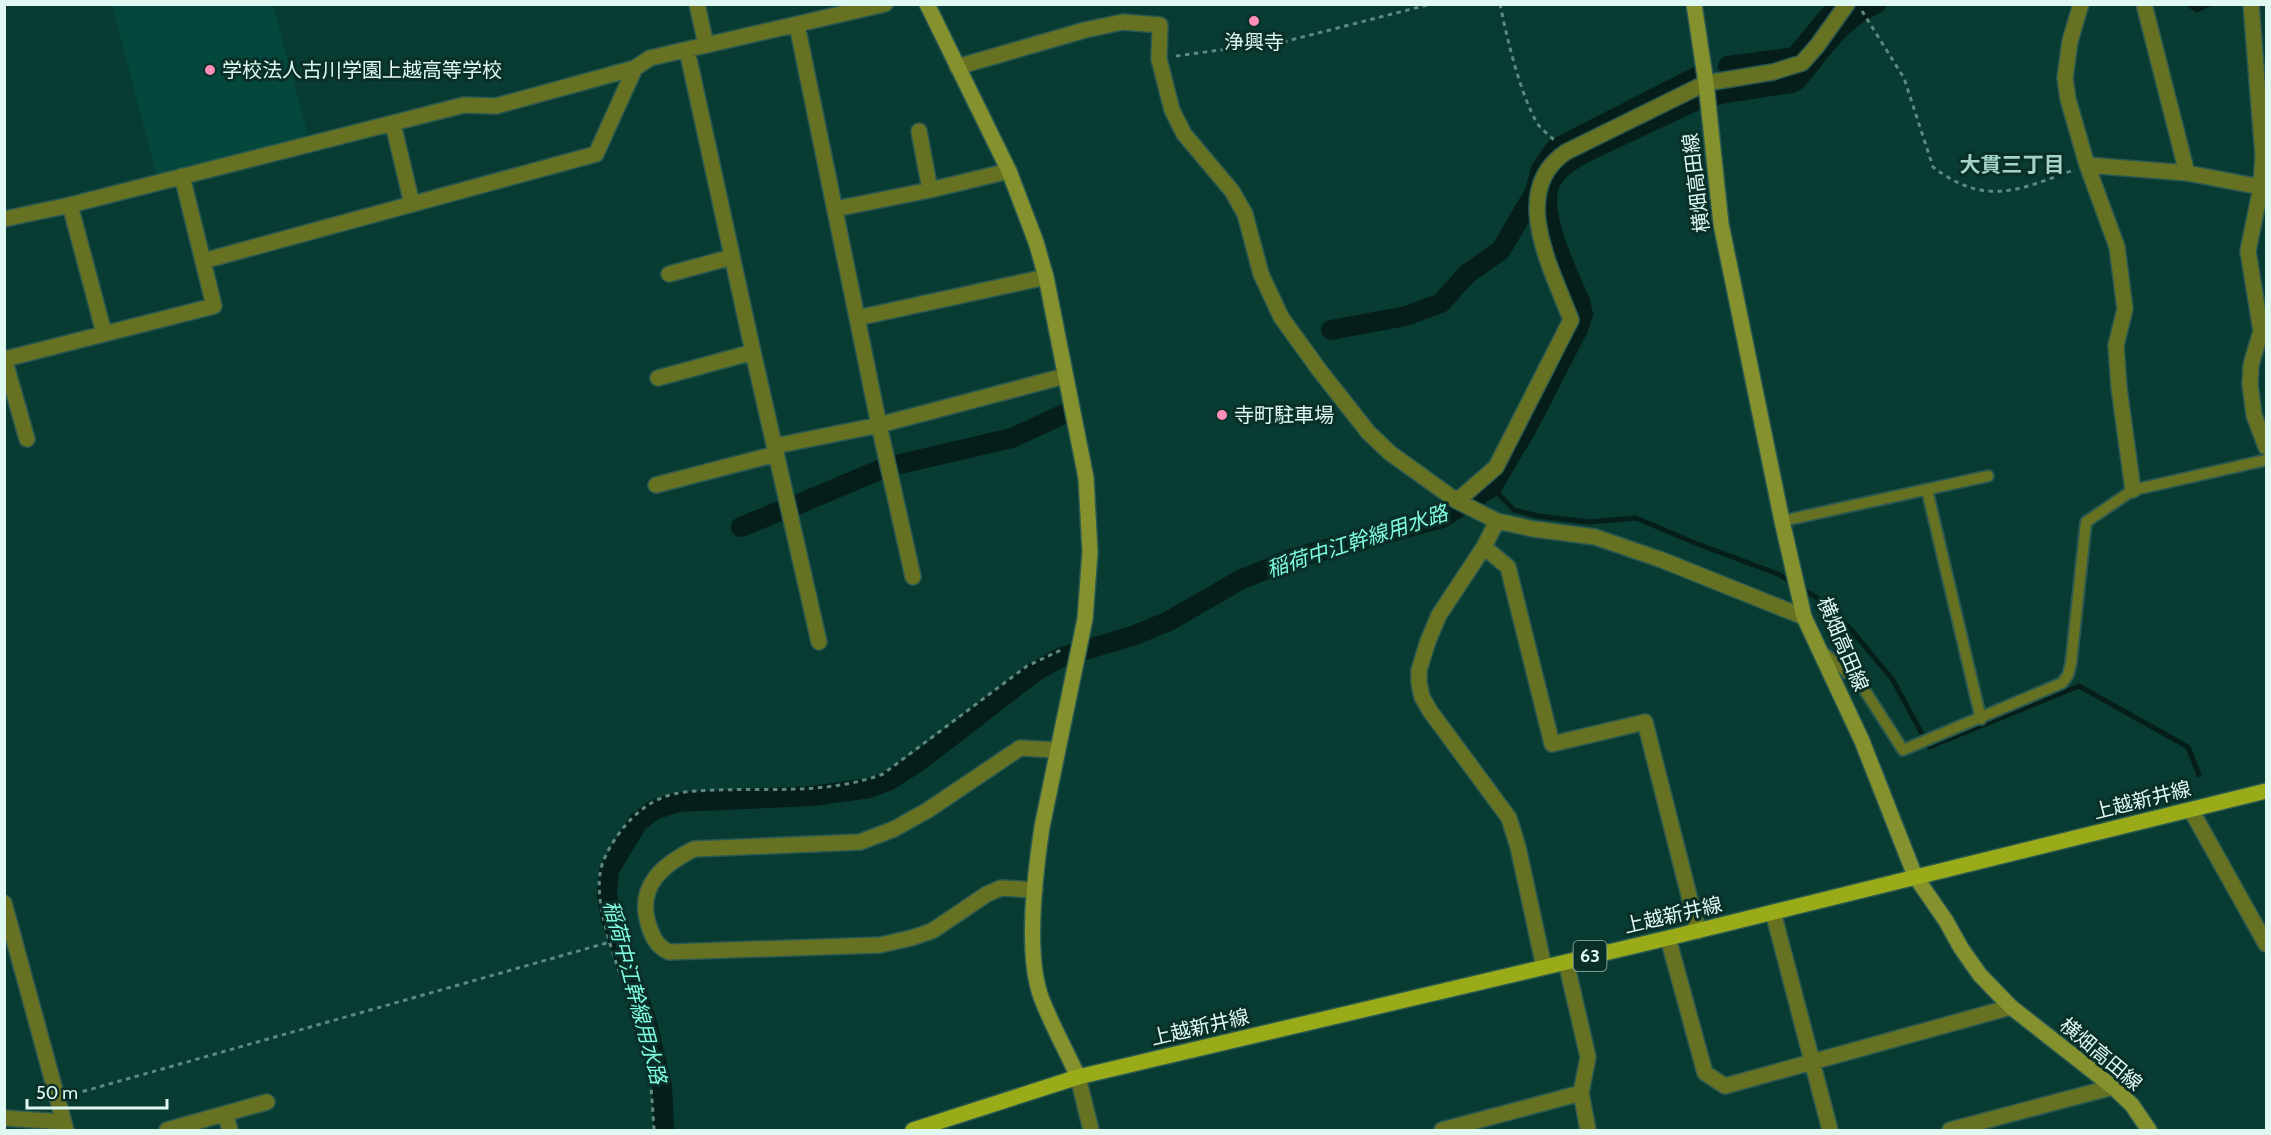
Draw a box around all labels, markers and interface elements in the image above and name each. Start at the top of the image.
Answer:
marker: 浄興寺 [1247,14,1261,28]
place label: 浄興寺 [1224,30,1284,54]
place label: 学校法人古川学園上越高等学校 [222,58,502,82]
marker: 学校法人古川学園上越高等学校 [203,63,217,77]
street label: 横畑高田線 [1678,132,1714,234]
district label: 大貫三丁目 [1960,152,2065,177]
place label: 寺町駐車場 [1234,403,1334,427]
marker: 寺町駐車場 [1215,408,1229,422]
water label: 稲荷中江幹線用水路 [1263,499,1453,582]
street label: 横畑高田線 [1812,593,1874,695]
street label: 上越新井線 [2091,776,2193,824]
street label: 上越新井線 [1622,892,1724,938]
water label: 稲荷中江幹線用水路 [598,897,672,1088]
road number: 63 [1574,941,1606,971]
street label: 上越新井線 [1149,1004,1251,1050]
street label: 横畑高田線 [2055,1013,2147,1095]
scale bar [27,1072,166,1110]
text: 50 m [36,1082,78,1104]

